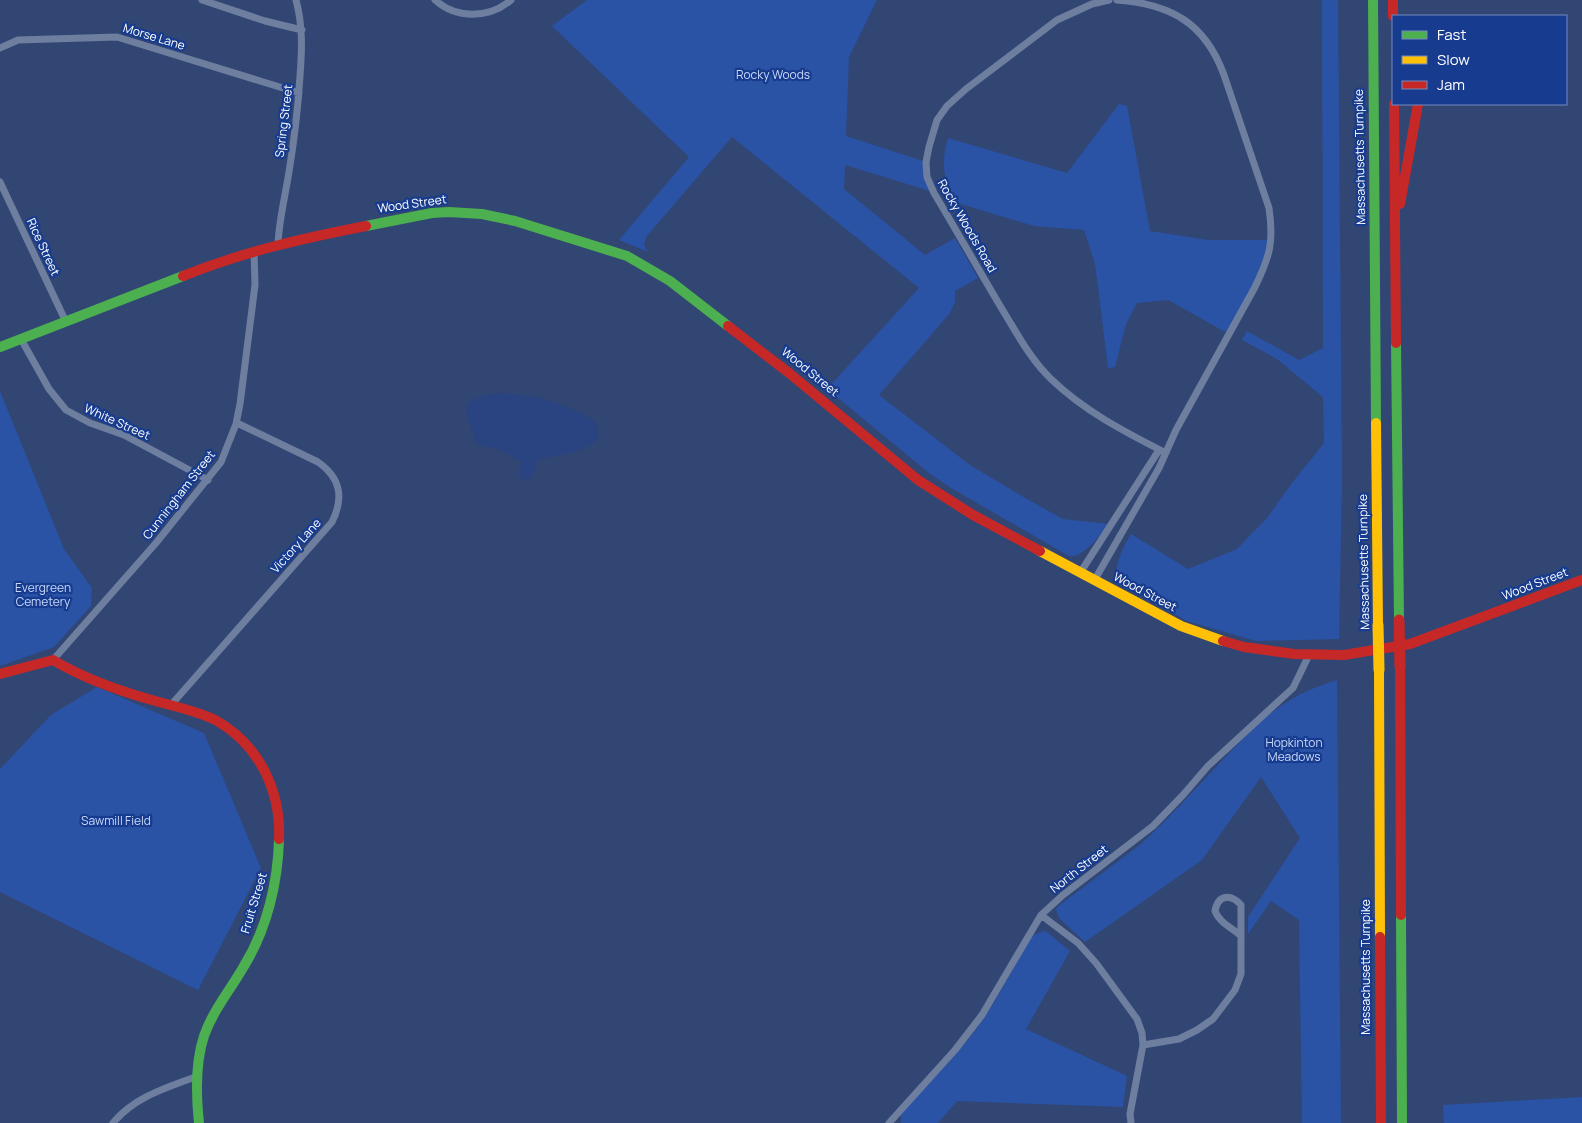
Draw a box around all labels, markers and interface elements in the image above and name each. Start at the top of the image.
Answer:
legend [1392,15,1567,105]
street label: Morse Lane [121,19,187,54]
text: Fast [1437,24,1466,45]
text: Slow [1437,49,1470,70]
park label: Rocky Woods [736,66,810,83]
text: Jam [1437,74,1465,95]
street label: Spring Street [271,83,296,158]
street label: Massachusetts Turnpike [1350,89,1369,225]
street label: Rocky Woods Road [934,176,1001,275]
street label: Wood Street [376,190,448,217]
street label: Rice Street [23,215,64,278]
street label: Wood Street [778,343,843,400]
street label: White Street [82,399,153,444]
street label: Cunningham Street [138,447,219,543]
street label: Massachusetts Turnpike [1354,494,1373,630]
street label: Victory Lane [267,515,325,577]
street label: Wood Street [1499,563,1570,604]
street label: Wood Street [1111,568,1180,615]
park label: Evergreen Cemetery [15,579,71,610]
park label: Hopkinton Meadows [1265,734,1323,765]
park label: Sawmill Field [81,812,151,829]
street label: North Street [1046,840,1111,897]
street label: Fruit Street [236,870,271,935]
street label: Massachusetts Turnpike [1357,899,1374,1035]

